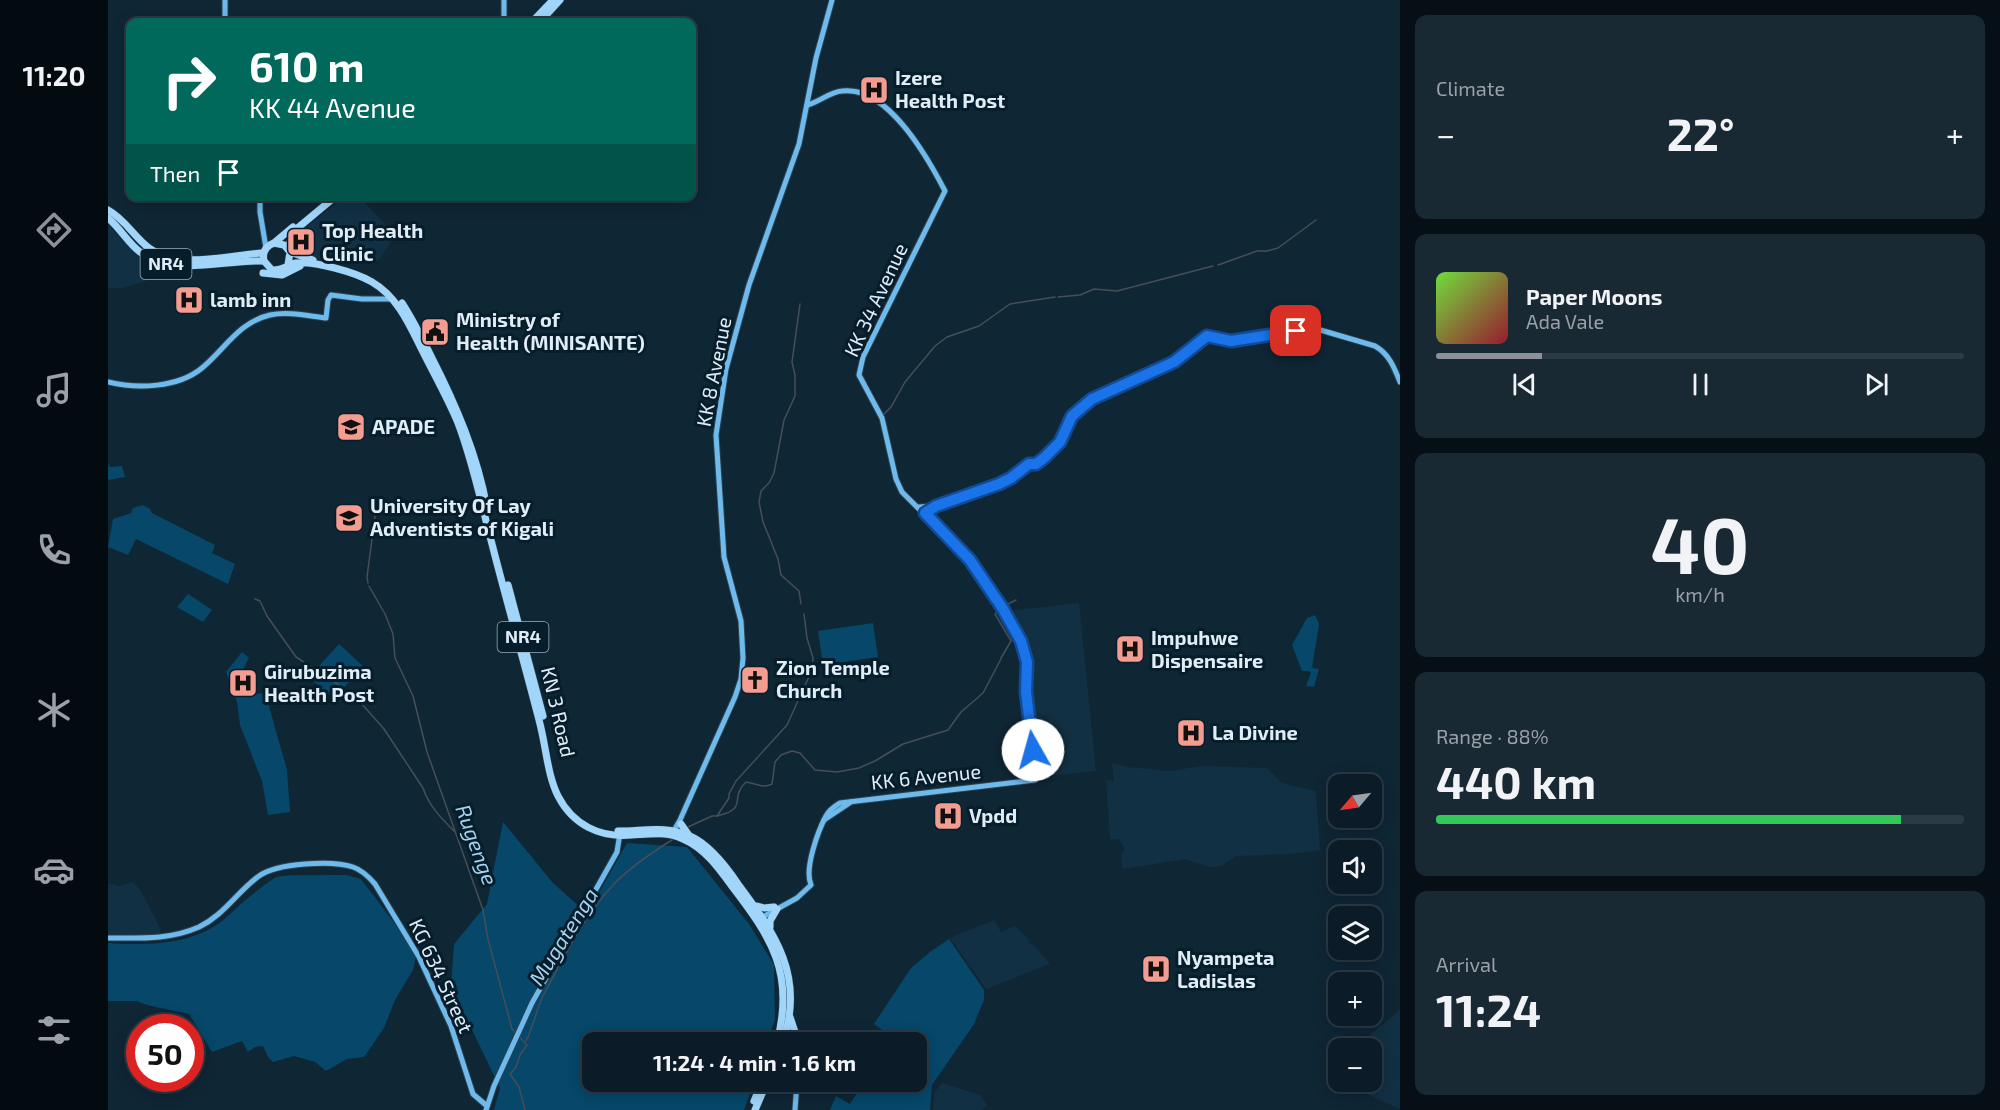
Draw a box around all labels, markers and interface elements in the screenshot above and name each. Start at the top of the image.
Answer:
text: 610 m [249,40,365,90]
icon: right [150,42,228,120]
text: 11:20 [23,59,86,91]
place label: Izere Health Post [895,65,1005,112]
hospital icon: Izere Health Post [858,74,890,106]
text: Climate [1436,76,1505,100]
text: KK 44 Avenue [249,91,416,123]
text: 22° [1667,106,1734,160]
text: − [1436,114,1455,154]
text: + [1946,114,1964,154]
icon: arrive [212,156,245,189]
text: Then [150,160,200,186]
icon: directions [33,209,75,251]
place label: Top Health Clinic [322,218,423,265]
hospital icon: Top Health Clinic [285,226,317,258]
street label: KK 34 Avenue [838,239,912,360]
road number: NR4 [140,249,192,279]
text: Paper Moons [1526,283,1662,309]
hospital icon: lamb inn [173,284,205,316]
place label: lamb inn [210,287,291,311]
pin [1270,305,1321,356]
place label: Ministry of Health (MINISANTE) [456,307,645,354]
text: Ada Vale [1526,309,1604,333]
icon: arrive [1279,314,1312,347]
street label: KK 8 Avenue [691,315,735,429]
public building icon: Ministry of Health (MINISANTE) [419,316,451,348]
icon: previous [1508,368,1541,401]
icon: pause [1684,368,1717,401]
icon: next [1860,368,1893,401]
icon: music [33,369,75,411]
school or university icon: APADE [335,411,367,443]
place label: APADE [372,414,435,438]
place label: University Of Lay Adventists of Kigali [370,493,554,540]
text: 40 [1651,496,1749,590]
school or university icon: University Of Lay Adventists of Kigali [333,502,365,534]
icon: phone [33,529,75,571]
text: km/h [1675,582,1725,606]
road number: NR4 [498,622,548,652]
place label: Impuhwe Dispensaire [1151,625,1263,672]
hospital icon: Impuhwe Dispensaire [1114,633,1146,665]
place label: Zion Temple Church [776,655,890,702]
place label: Girubuzima Health Post [264,659,374,706]
street label: KN 3 Road [537,664,581,759]
church icon: Zion Temple Church [739,664,771,696]
hospital icon: Girubuzima Health Post [227,667,259,699]
icon: climate [33,689,75,731]
hospital icon: La Divine [1175,717,1207,749]
position arrow [1001,718,1065,782]
place label: La Divine [1212,720,1298,744]
text: Range · 88% [1436,724,1549,748]
text: 440 km [1436,754,1596,808]
street label: KK 6 Avenue [870,758,982,794]
north arrow [1328,774,1382,828]
map controls [1328,774,1382,1092]
hospital icon: Vpdd [932,800,964,832]
water label: Rugenge [451,801,503,888]
place label: Vpdd [969,803,1017,827]
button: sound [1328,840,1382,894]
icon: car [33,849,75,891]
water label: Mugatenga [523,883,602,989]
button: layers [1328,906,1382,960]
street label: KG 634 Street [405,915,479,1037]
place label: Nyampeta Ladislas [1177,945,1275,992]
text: Arrival [1436,952,1497,976]
hospital icon: Nyampeta Ladislas [1140,953,1172,985]
button: + [1328,972,1382,1026]
text: 11:24 [1436,982,1541,1036]
icon: filters [33,1009,75,1051]
speed limit sign: 50 [126,1014,204,1092]
button: − [1328,1038,1382,1092]
text: 11:24 · 4 min · 1.6 km [653,1049,856,1075]

